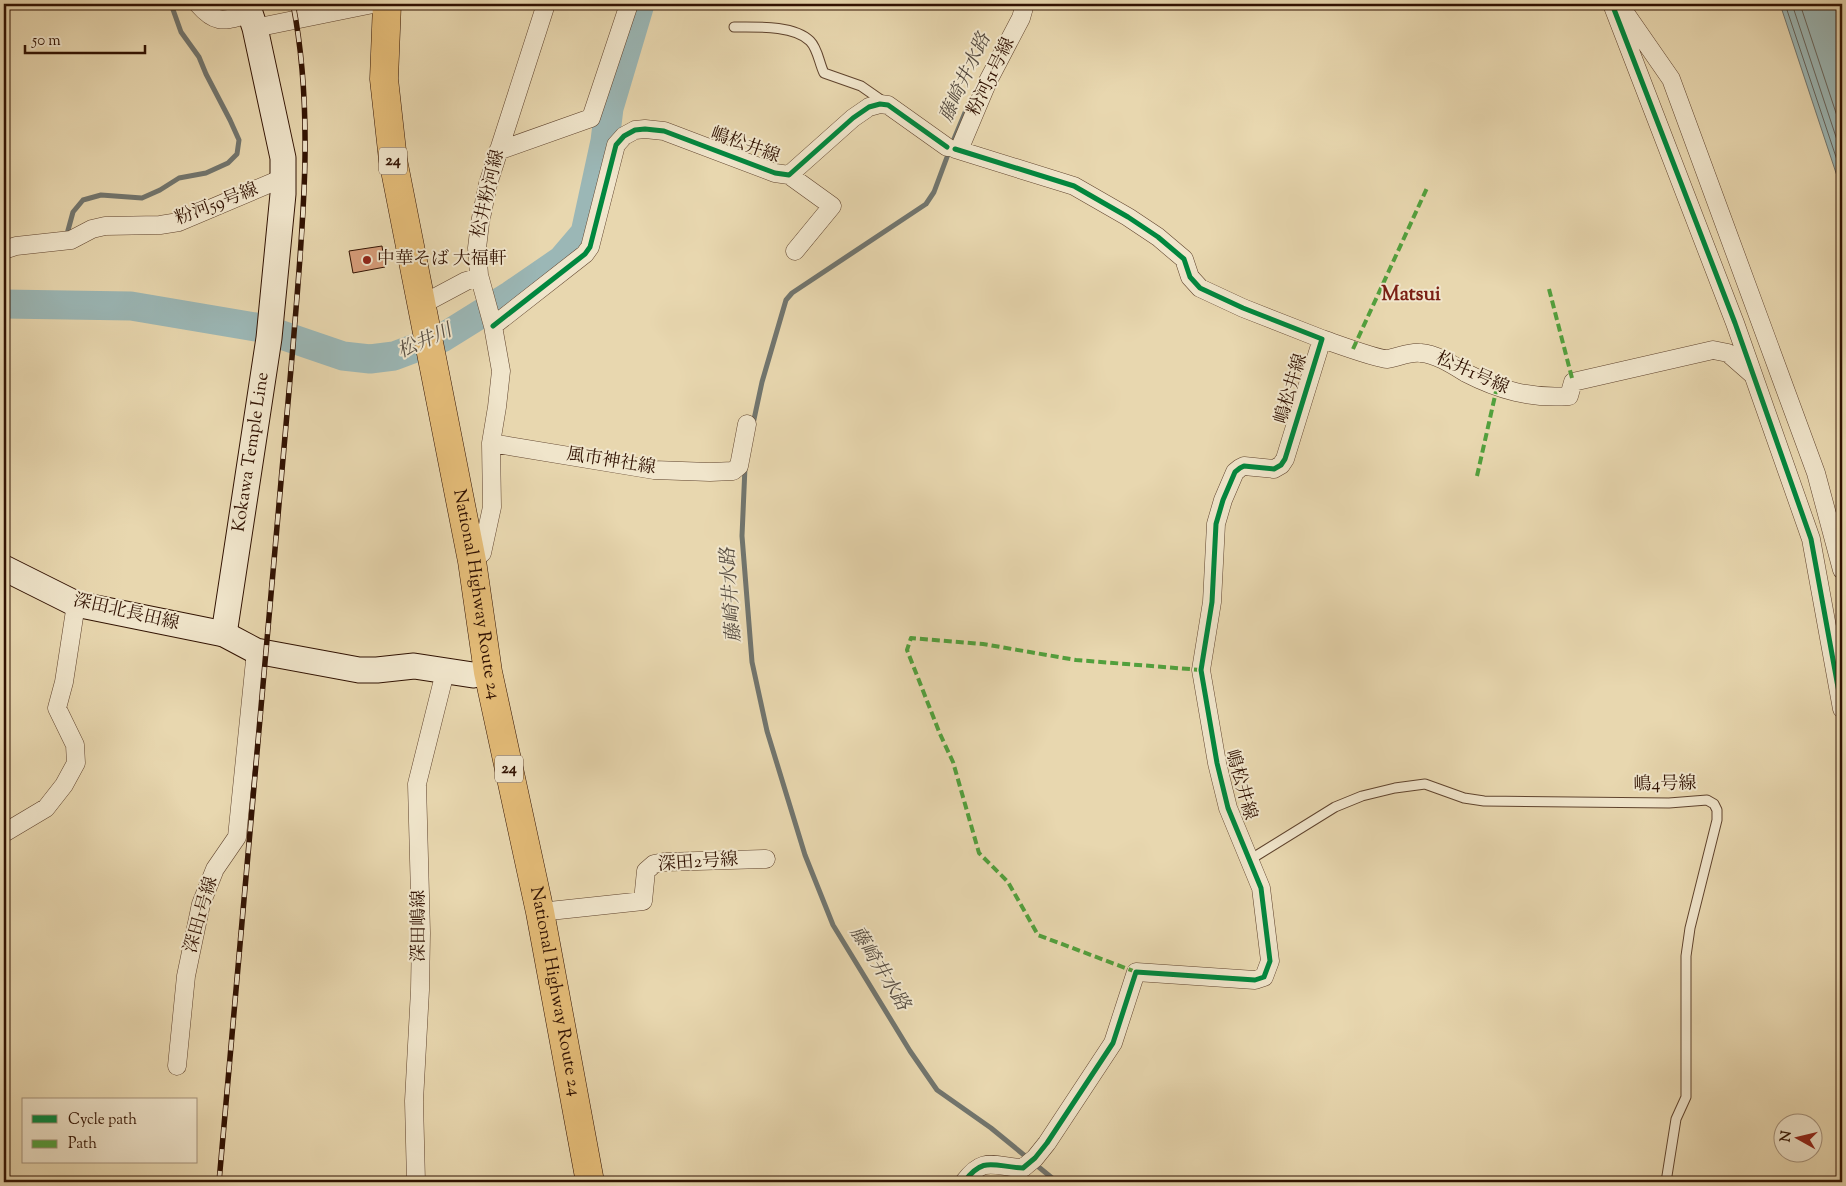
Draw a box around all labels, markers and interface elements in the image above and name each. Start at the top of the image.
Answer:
scale bar [25,22,145,54]
water label: 藤崎井水路 [934,27,999,127]
text: 50 m [31,31,61,52]
street label: 粉河51号線 [962,33,1022,121]
street label: 嶋松井線 [707,121,783,171]
street label: 松井粉河線 [466,147,512,241]
road number: 24 [379,148,407,175]
street label: 粉河59号線 [172,177,262,233]
place label: 中華そば 大福軒 [377,247,507,273]
marker: 中華そば 大福軒 [361,254,373,266]
district label: Matsui [1381,281,1441,310]
water label: 松井川 [393,317,458,366]
street label: 松井1号線 [1431,346,1513,402]
street label: 嶋松井線 [1269,351,1315,427]
street label: Kokawa Temple Line [227,370,277,534]
street label: 風市神社線 [565,442,657,482]
street label: National Highway Route 24 [445,487,507,702]
water label: 藤崎井水路 [715,545,749,643]
street label: 深田北長田線 [70,588,182,638]
street label: 嶋松井線 [1218,747,1262,823]
road number: 24 [495,756,523,782]
street label: 嶋4号線 [1633,771,1697,799]
street label: 深田2号線 [657,847,739,879]
street label: 深田1号線 [179,874,225,956]
street label: National Highway Route 24 [522,885,587,1099]
street label: 深田嶋線 [407,890,433,962]
water label: 藤崎井水路 [842,922,917,1018]
legend [22,1098,198,1164]
text: Cycle path [68,1110,137,1131]
north arrow [1774,1114,1824,1164]
text: N [1776,1130,1798,1143]
text: Path [68,1134,97,1155]

